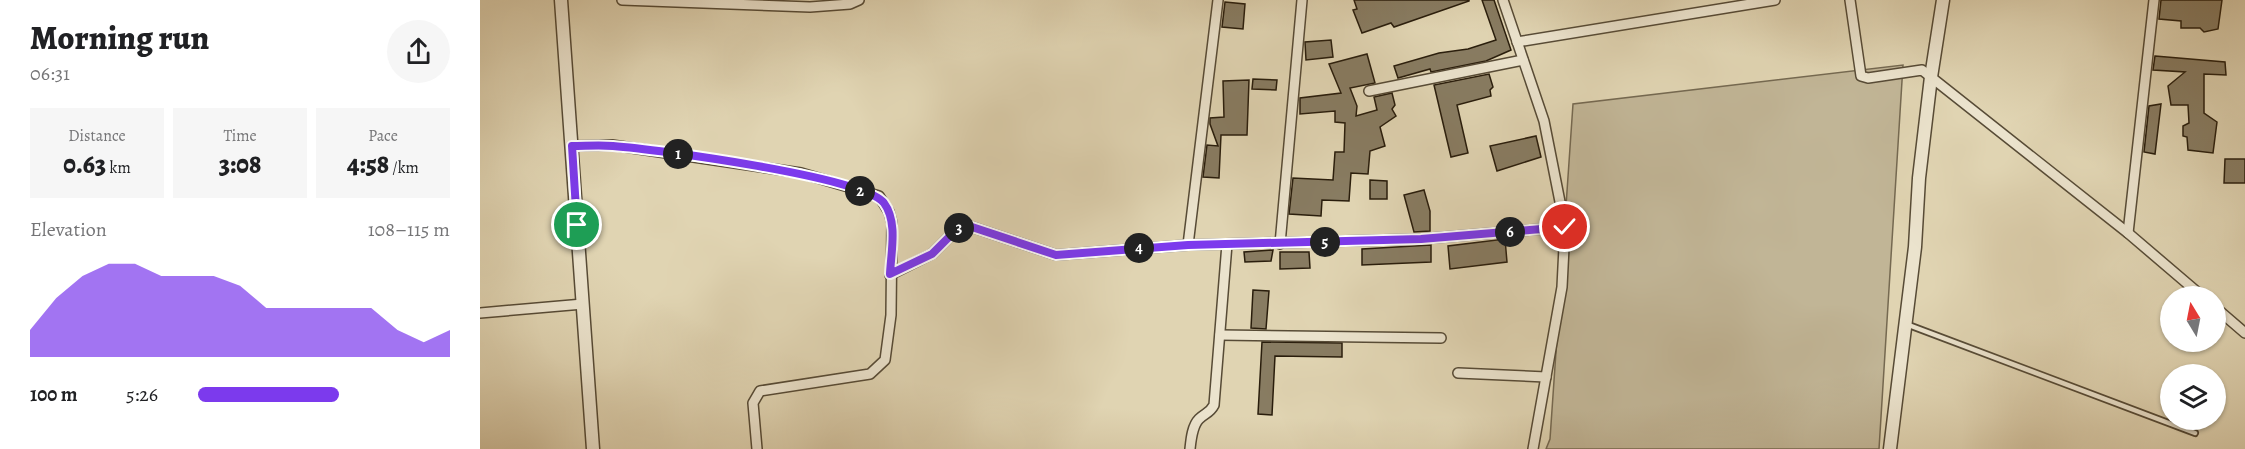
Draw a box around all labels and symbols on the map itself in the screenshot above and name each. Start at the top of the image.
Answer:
pin: 1 [663,139,693,169]
pin: 2 [845,176,875,206]
pin [551,199,602,250]
pin [1539,201,1590,252]
pin: 3 [944,213,974,243]
pin: 6 [1495,217,1525,247]
pin: 5 [1310,227,1340,257]
pin: 4 [1124,233,1154,263]
north arrow [2160,286,2226,352]

